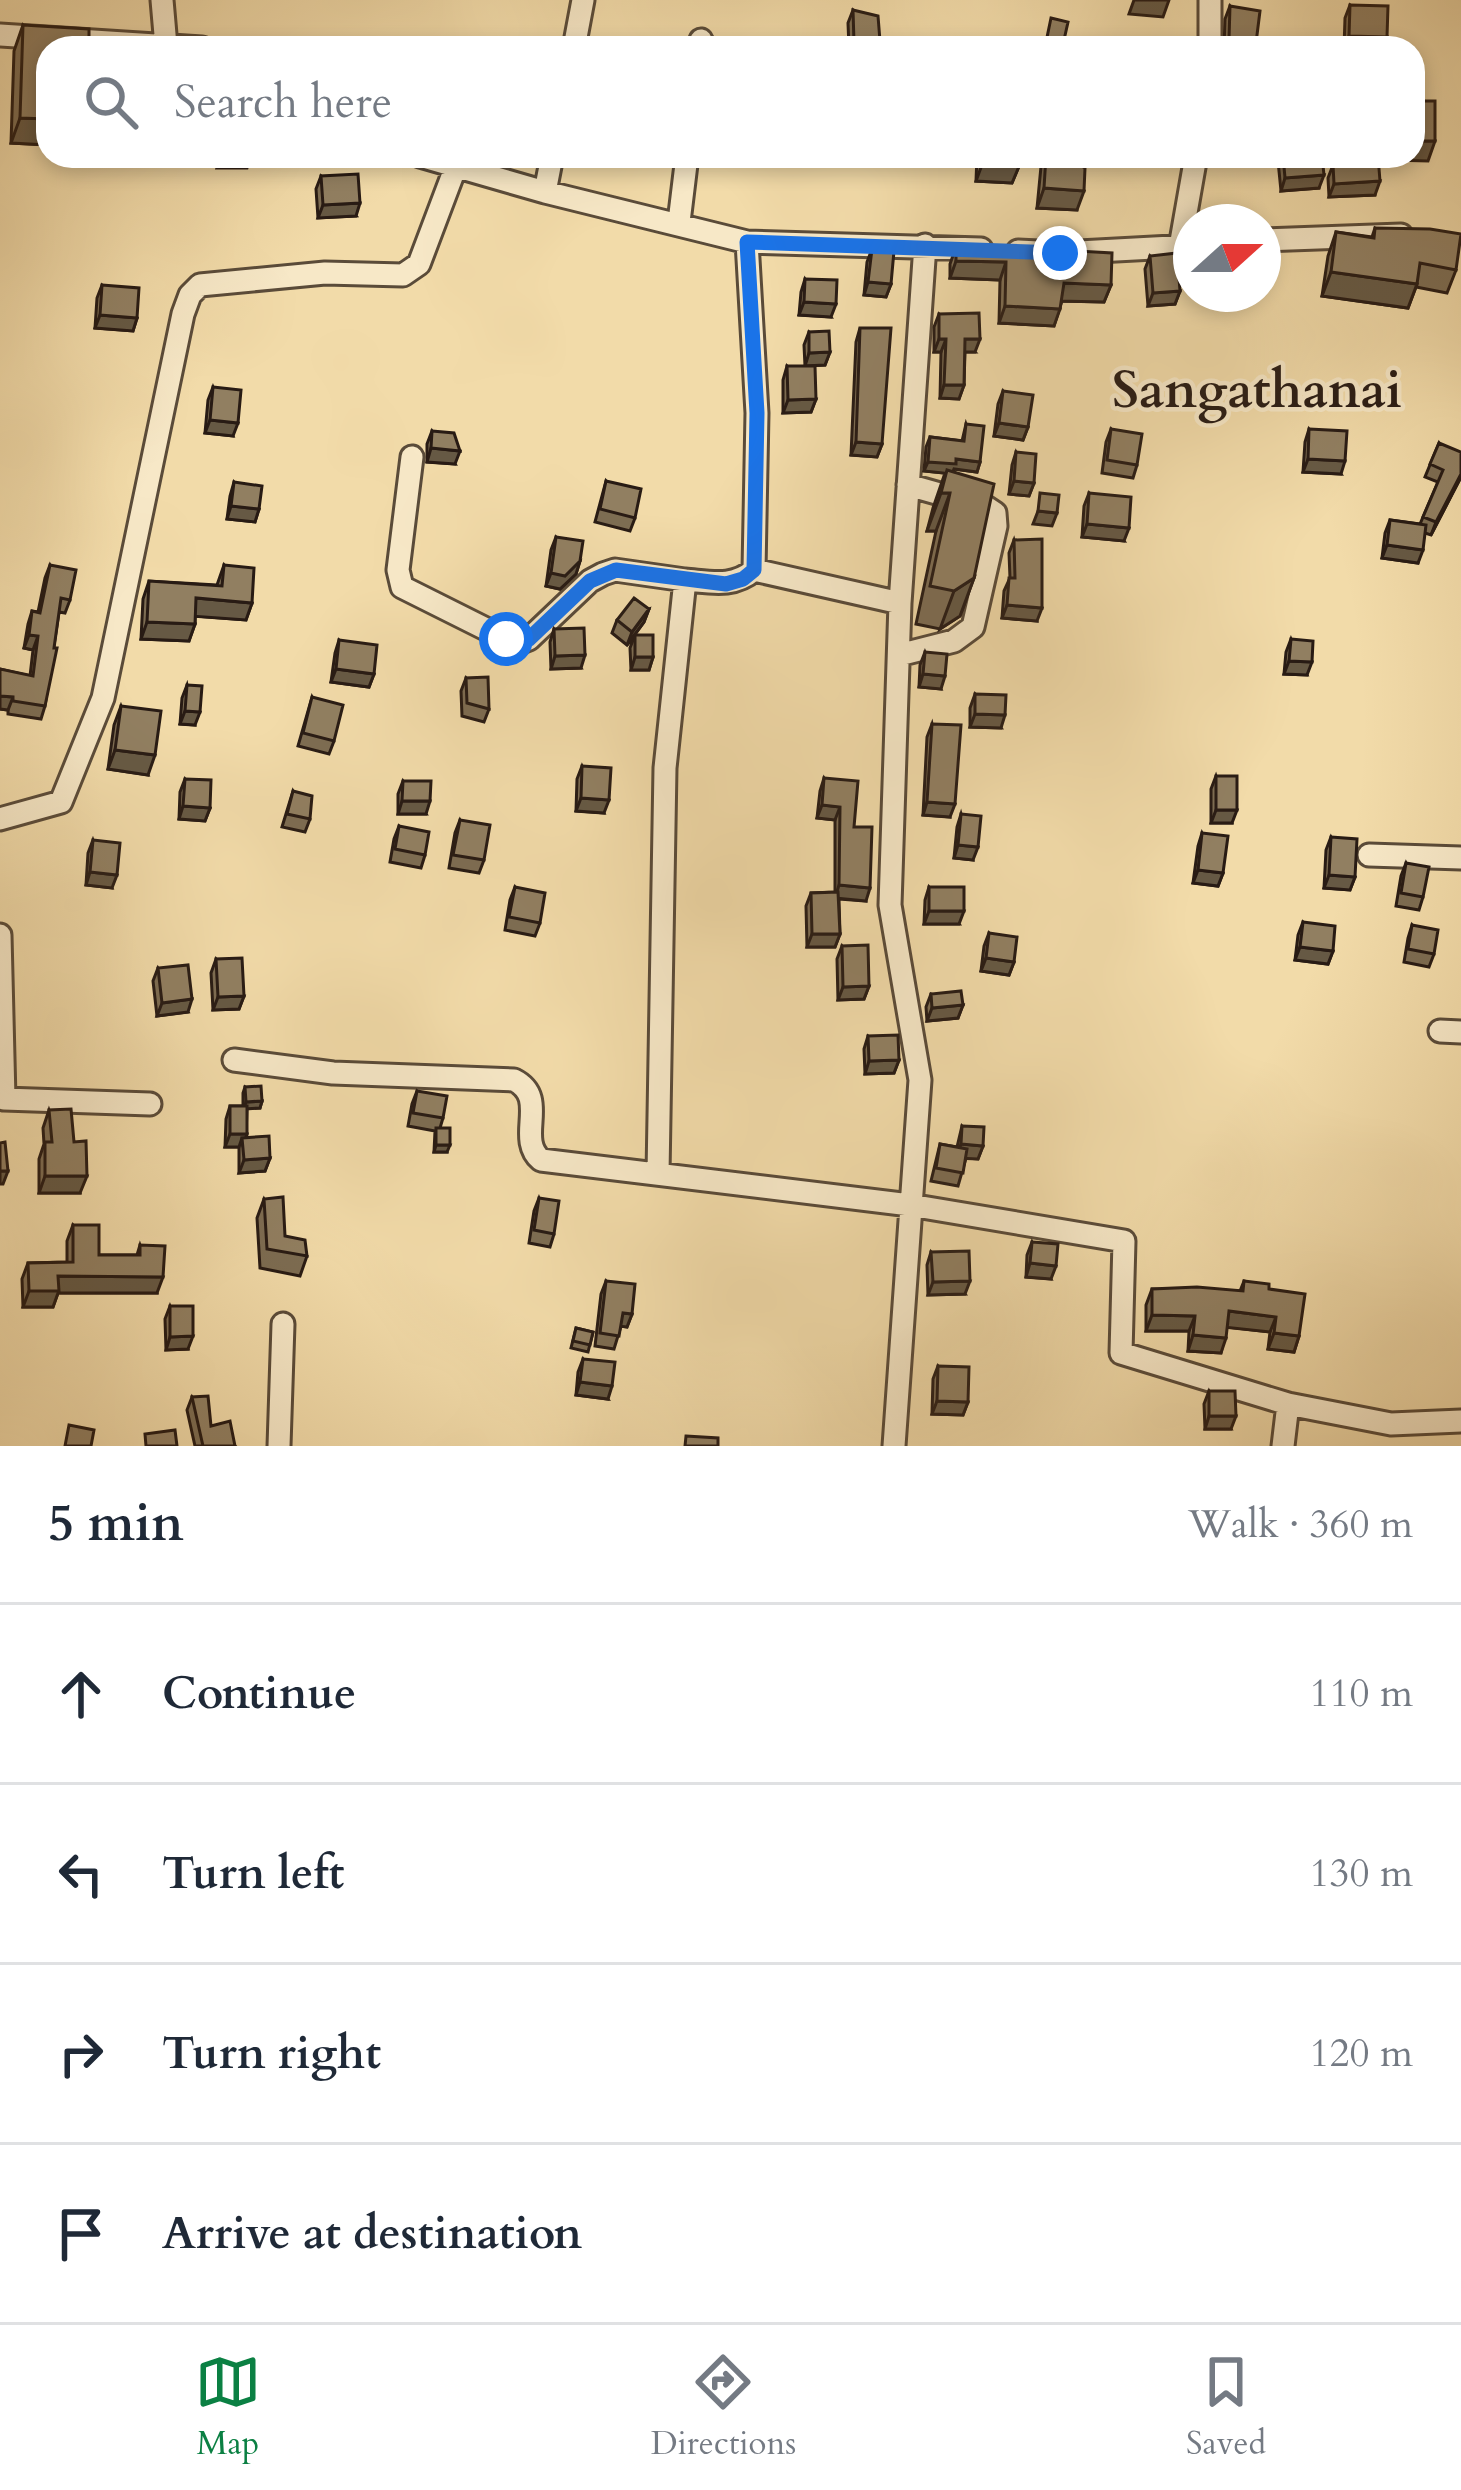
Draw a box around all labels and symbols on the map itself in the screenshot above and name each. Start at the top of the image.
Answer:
north arrow [1173,204,1281,312]
route end [1033,226,1087,280]
district label: Sangathanai [1112,356,1402,426]
route start [479,612,533,666]

